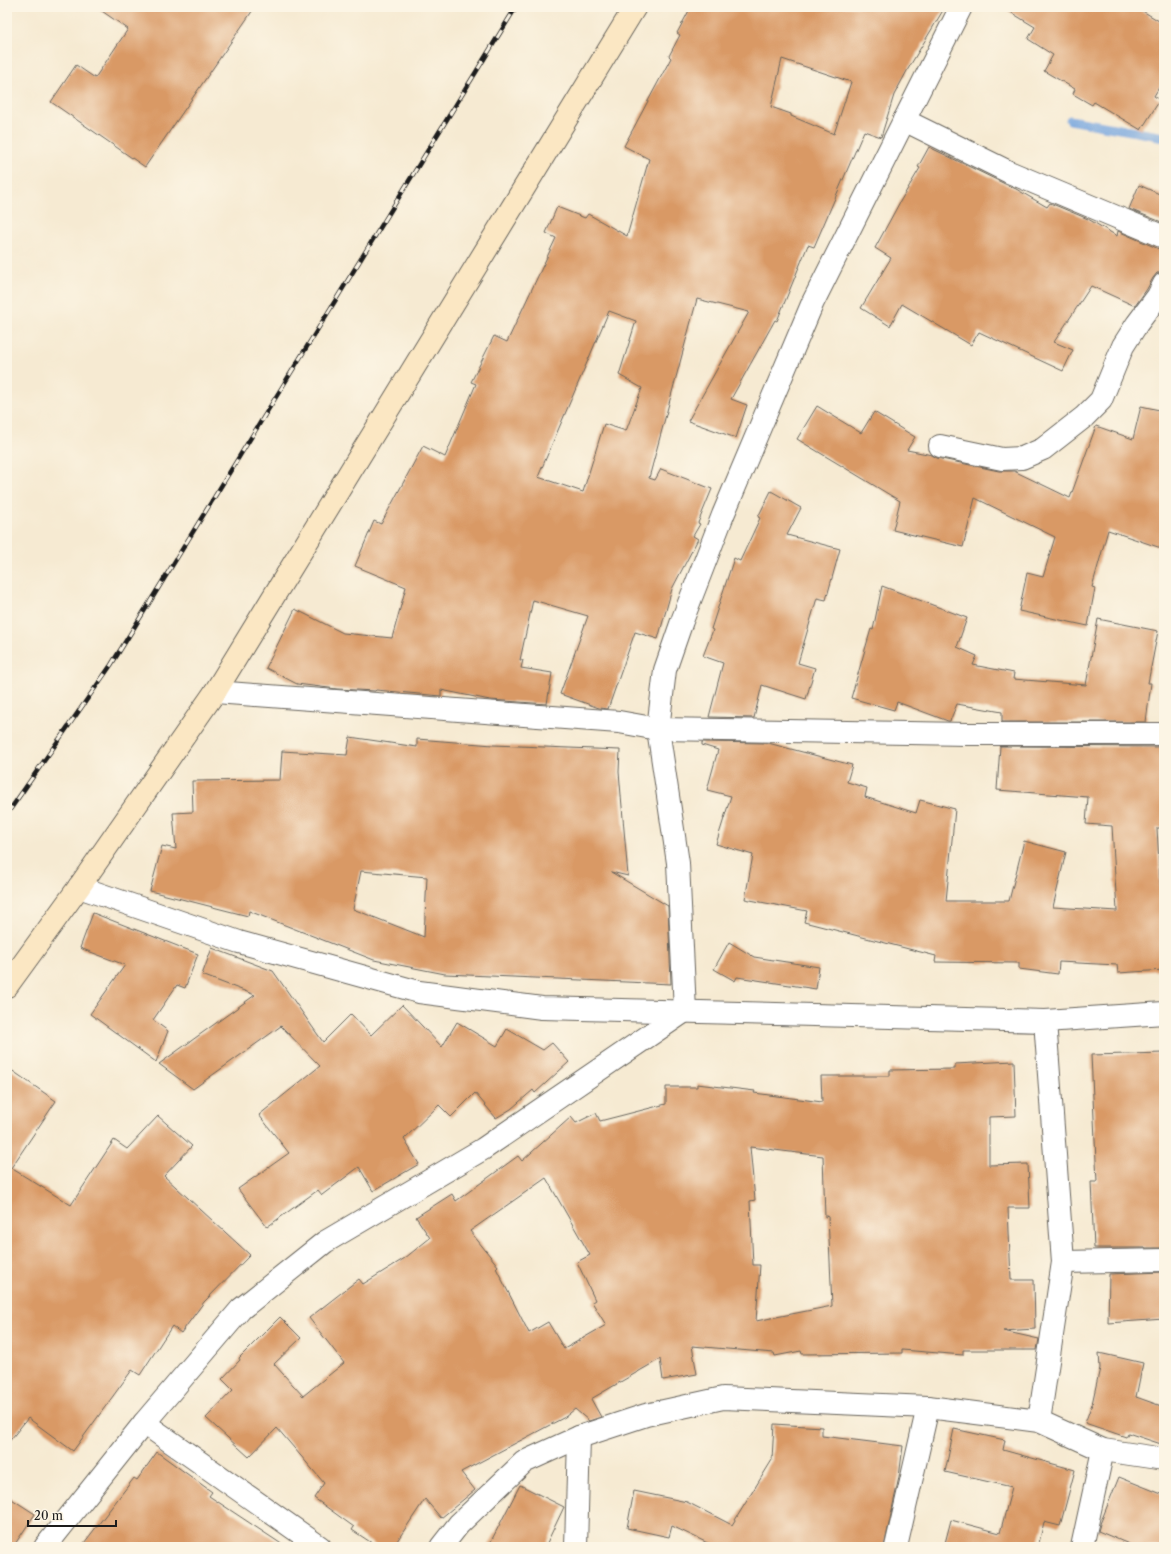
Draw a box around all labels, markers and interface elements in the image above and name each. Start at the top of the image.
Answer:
scale bar [28,1502,116,1528]
text: 20 m [34,1508,63,1523]

